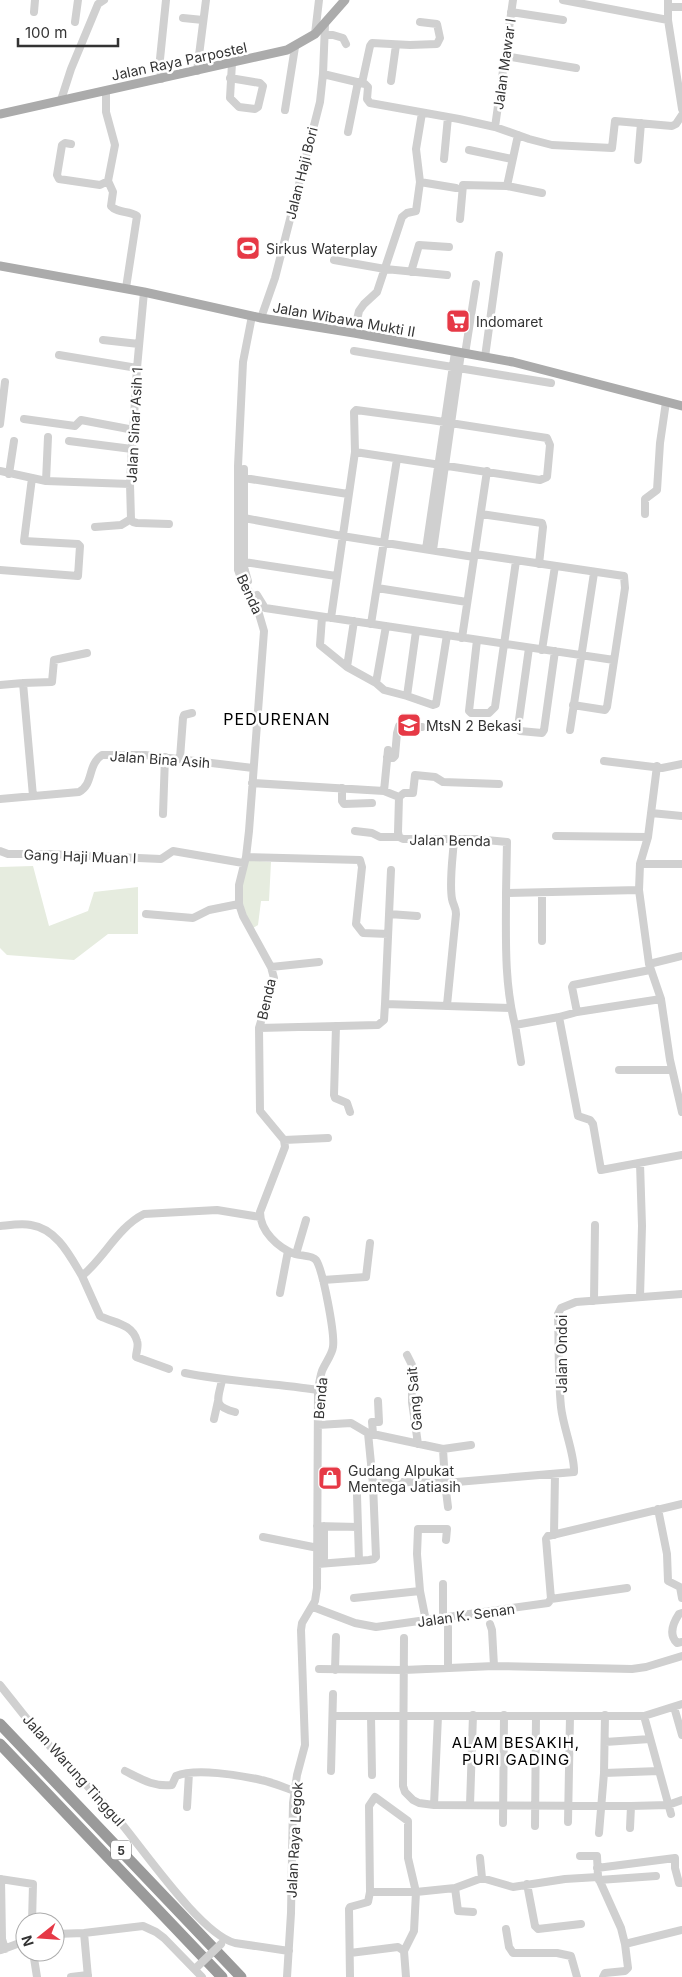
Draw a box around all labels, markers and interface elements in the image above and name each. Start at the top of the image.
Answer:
scale bar [18,15,118,47]
street label: Jalan Mawar I [489,17,519,111]
text: 100 m [25,23,67,42]
street label: Jalan Raya Parpostel [110,38,248,84]
street label: Jalan Haji Bori [281,125,321,221]
sports icon: Sirkus Waterplay [235,235,261,261]
place label: Sirkus Waterplay [266,240,378,257]
street label: Jalan Wibawa Mukti II [271,298,417,340]
supermarket icon: Indomaret [445,308,471,334]
place label: Indomaret [476,313,543,330]
street label: Jalan Sinar Asih 1 [122,367,146,483]
street label: Benda [233,571,267,617]
district label: PEDURENAN [223,709,331,729]
school or university icon: MtsN 2 Bekasi [396,712,422,738]
place label: MtsN 2 Bekasi [426,717,521,734]
street label: Jalan Bina Asih [109,747,211,771]
street label: Jalan Benda [409,831,491,849]
street label: Gang Haji Muan I [23,846,137,866]
street label: Benda [253,977,279,1021]
street label: Jalan Ondoi [553,1315,570,1393]
street label: Gang Sait [403,1366,425,1432]
street label: Benda [310,1376,330,1420]
place label: Gudang Alpukat Mentega Jatiasih [348,1462,461,1495]
shop icon: Gudang Alpukat Mentega Jatiasih [317,1465,343,1491]
street label: Jalan K. Senan [416,1600,516,1630]
street label: Jalan Warung Tinggul [19,1711,129,1829]
district label: ALAM BESAKIH, PURI GADING [452,1733,580,1769]
street label: Jalan Raya Legok [282,1781,306,1898]
road number: 5 [111,1840,131,1860]
north arrow [15,1912,65,1962]
text: N [17,1933,37,1949]

